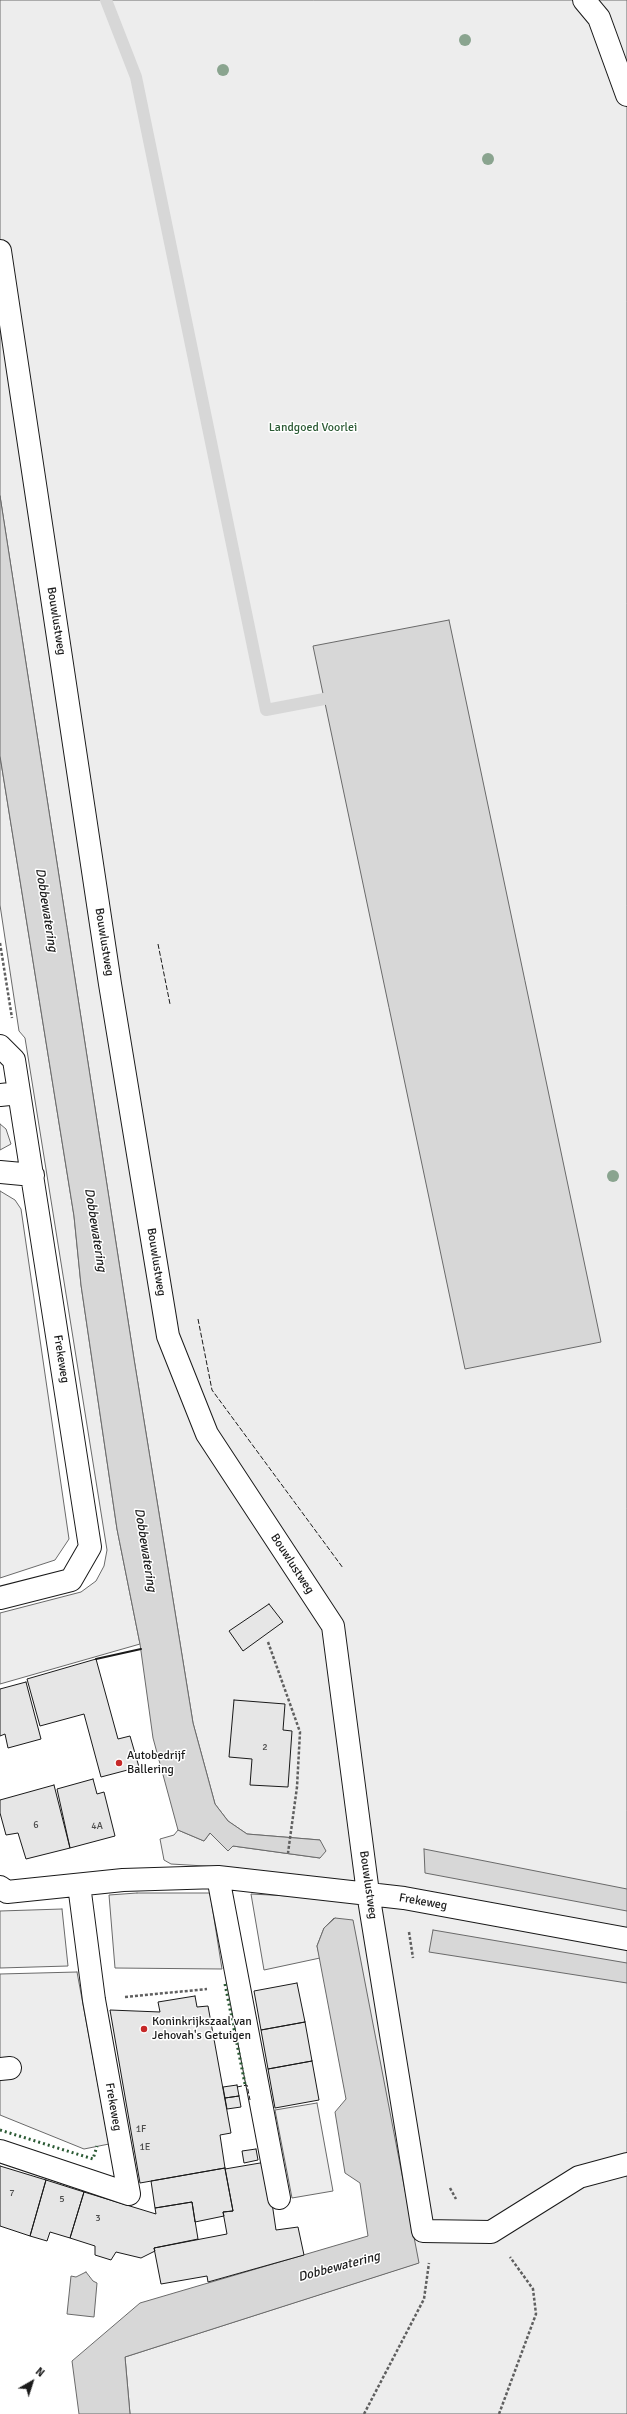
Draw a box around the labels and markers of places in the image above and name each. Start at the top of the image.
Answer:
place label: Autobedrijf Ballering [127,1749,185,1777]
marker: Autobedrijf Ballering [114,1758,124,1768]
place label: Koninkrijkszaal van Jehovah's Getuigen [152,2015,252,2043]
marker: Koninkrijkszaal van Jehovah's Getuigen [139,2024,149,2034]

